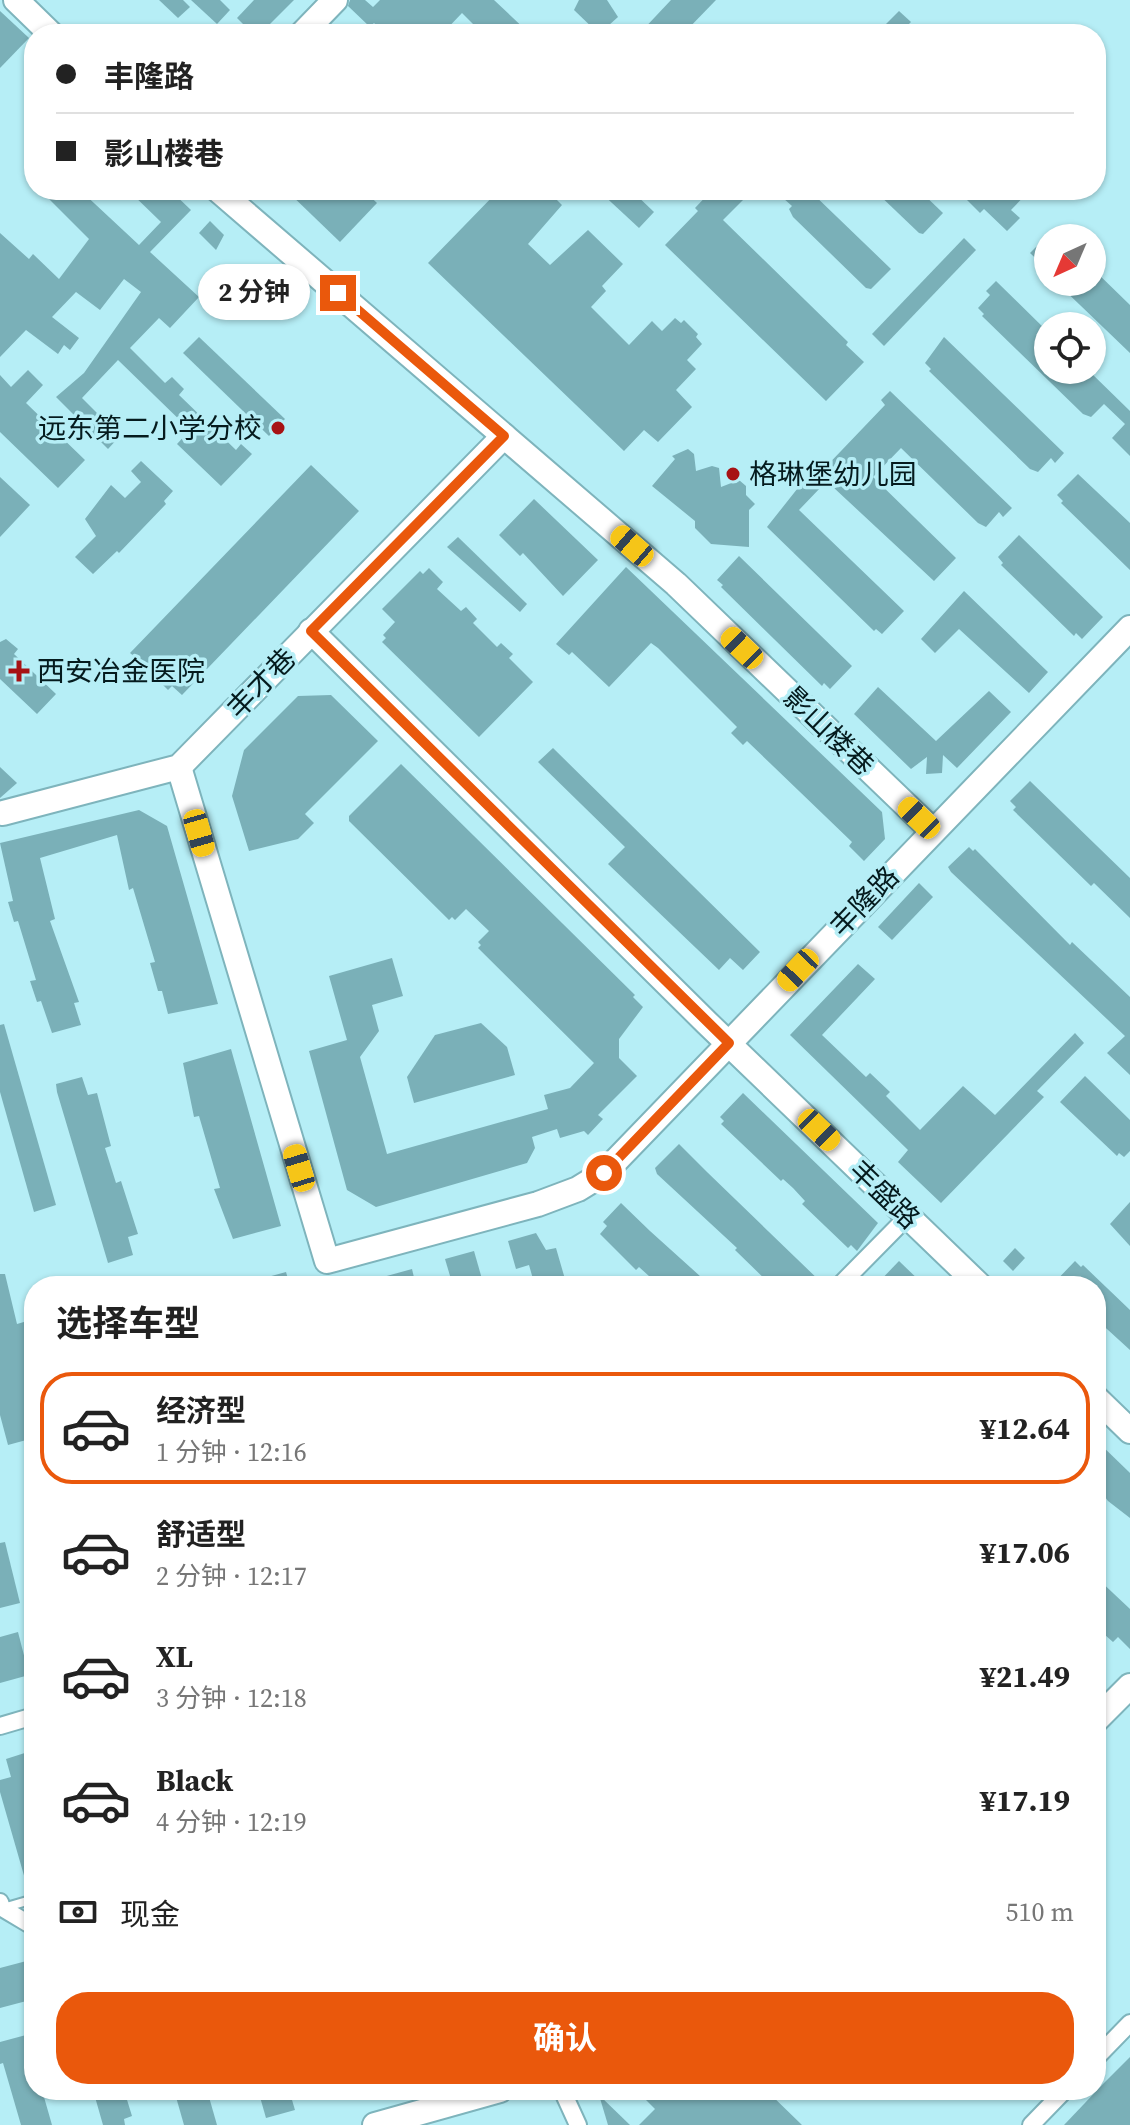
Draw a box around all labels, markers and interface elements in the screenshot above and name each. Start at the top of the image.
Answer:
text: 丰隆路 [104,56,194,97]
text: 影山楼巷 [104,133,224,174]
north arrow [1034,224,1106,296]
map controls [1034,224,1106,384]
callout: 2 分钟 [198,265,310,321]
text: 2 分钟 [218,274,290,310]
route end [320,275,356,311]
button: locate [1034,312,1106,384]
place label: 远东第二小学分校 [38,409,262,447]
marker: 远东第二小学分校 [269,419,287,437]
place label: 格琳堡幼儿园 [749,455,917,493]
marker: 格琳堡幼儿园 [724,465,742,483]
car [606,521,658,571]
car [716,623,768,673]
street label: 丰才巷 [218,640,304,726]
place label: 西安冶金医院 [37,652,205,690]
marker: 西安冶金医院 [8,660,30,682]
street label: 影山楼巷 [776,678,882,784]
car [893,793,945,843]
car [181,807,217,859]
street label: 丰隆路 [821,858,907,944]
car [773,944,823,996]
car [793,1105,845,1155]
car [281,1142,317,1194]
street label: 丰盛路 [842,1151,928,1237]
route start [586,1155,622,1191]
text: 选择车型 [56,1299,200,1348]
text: 经济型 [156,1390,246,1431]
icon: car [60,1392,132,1464]
text: ¥12.64 [980,1408,1070,1449]
text: 1 分钟 · 12:16 [156,1434,307,1470]
text: 舒适型 [156,1514,246,1555]
icon: car [60,1516,132,1588]
text: ¥17.06 [980,1532,1070,1573]
text: 2 分钟 · 12:17 [156,1558,307,1594]
text: XL [156,1636,193,1677]
icon: car [60,1640,132,1712]
text: ¥21.49 [980,1656,1070,1697]
text: 3 分钟 · 12:18 [156,1680,307,1716]
text: Black [156,1760,233,1801]
icon: car [60,1764,132,1836]
text: ¥17.19 [980,1780,1070,1821]
text: 4 分钟 · 12:19 [156,1804,307,1840]
icon: cash [56,1890,100,1934]
text: 现金 [120,1894,180,1935]
text: 510 m [1006,1894,1074,1930]
button: 确认 [56,1992,1074,2084]

